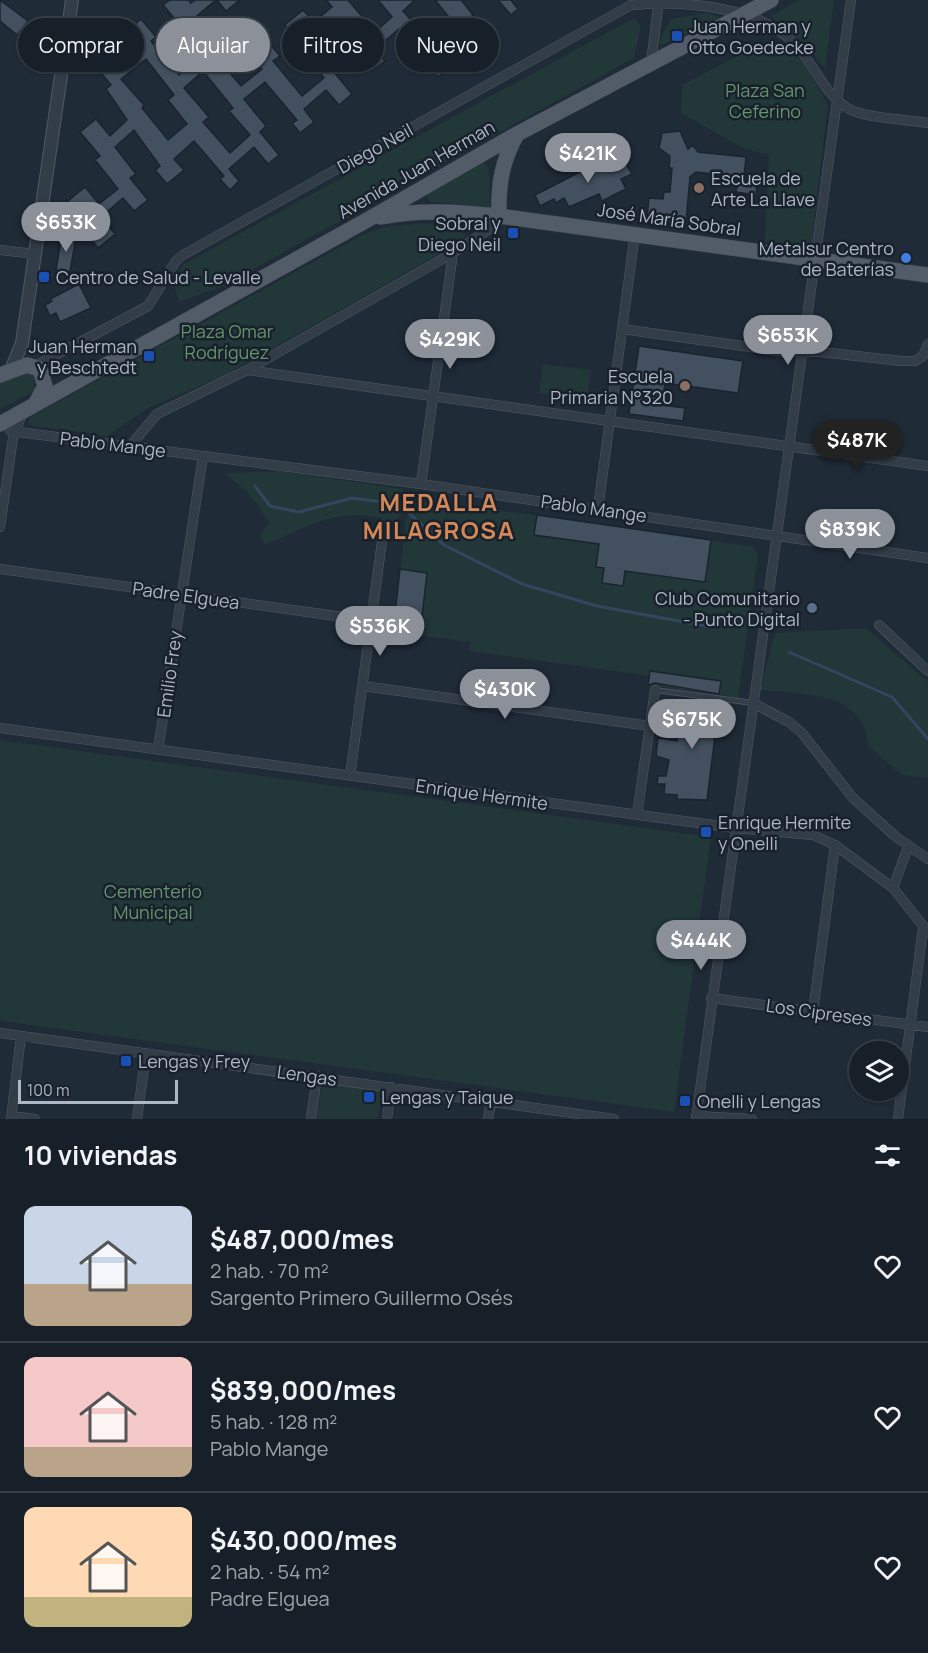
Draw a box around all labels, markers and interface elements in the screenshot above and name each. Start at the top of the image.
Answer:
place label: Juan Herman y Otto Goedecke [689,14,814,59]
chip: Comprar [18,18,144,72]
chip: Alquilar [156,18,270,72]
chip: Filtros [282,18,384,72]
chip: Nuevo [396,18,499,72]
marker: Juan Herman y Otto Goedecke [670,29,684,43]
park label: Plaza San Ceferino [725,78,805,123]
street label: Avenida Juan Herman [333,114,499,224]
street label: Diego Neil [333,117,417,179]
pin: $421K [546,133,630,184]
text: $421K [559,139,617,166]
place label: Escuela de Arte La Llave [711,166,815,211]
marker: Escuela de Arte La Llave [692,181,706,195]
street label: José María Sobral [596,197,742,241]
pin: $653K [24,202,108,253]
text: $653K [35,208,97,235]
place label: Sobral y Diego Neil [418,211,502,256]
marker: Sobral y Diego Neil [506,226,520,240]
place label: Metalsur Centro de Baterías [759,236,894,281]
marker: Metalsur Centro de Baterías [899,251,913,265]
place label: Centro de Salud - Levalle [56,265,261,289]
marker: Centro de Salud - Levalle [37,270,51,284]
pin: $653K [746,315,830,366]
park label: Plaza Omar Rodríguez [181,319,274,364]
pin: $429K [408,319,492,370]
text: $653K [757,321,819,348]
text: $429K [419,325,481,352]
place label: Juan Herman y Beschtedt [28,334,137,379]
marker: Juan Herman y Beschtedt [142,349,156,363]
place label: Escuela Primaria N°320 [550,364,673,409]
marker: Escuela Primaria N°320 [678,379,692,393]
pin: $487K [815,420,899,471]
street label: Pablo Mange [59,426,167,462]
text: $487K [827,426,887,453]
district label: MEDALLA MILAGROSA [363,485,515,546]
street label: Pablo Mange [540,489,648,527]
pin: $839K [808,509,892,560]
text: $839K [819,515,881,542]
street label: Padre Elguea [131,576,241,614]
place label: Club Comunitario - Punto Digital [655,586,800,631]
marker: Club Comunitario - Punto Digital [805,601,819,615]
pin: $536K [338,606,422,657]
text: $536K [349,612,411,639]
street label: Emilio Frey [151,628,187,719]
pin: $430K [463,669,547,720]
text: $430K [474,675,536,702]
pin: $675K [650,699,734,750]
text: $675K [662,705,722,732]
street label: Enrique Hermite [414,773,550,815]
place label: Enrique Hermite y Onelli [718,810,851,855]
marker: Enrique Hermite y Onelli [699,825,713,839]
park label: Cementerio Municipal [104,879,202,924]
pin: $444K [659,920,743,971]
text: $444K [670,926,732,953]
street label: Los Cipreses [764,993,874,1031]
map controls [849,1041,909,1101]
button: layers [849,1041,909,1101]
place label: Lengas y Frey [138,1049,251,1073]
marker: Lengas y Frey [119,1054,133,1068]
street label: Lengas [275,1059,339,1091]
scale bar [18,1077,178,1104]
text: 100 m [27,1079,70,1101]
place label: Lengas y Taique [381,1085,514,1109]
place label: Onelli y Lengas [697,1089,821,1113]
marker: Lengas y Taique [362,1090,376,1104]
marker: Onelli y Lengas [678,1094,692,1108]
text: 10 viviendas [24,1137,177,1173]
icon: filters [871,1139,904,1172]
text: $487,000/mes [210,1221,394,1257]
icon: home [72,1230,144,1302]
icon: heart [871,1250,904,1283]
text: 2 hab. · 70 m² [210,1257,329,1284]
text: Sargento Primero Guillermo Osés [210,1284,513,1311]
text: $839,000/mes [210,1372,396,1408]
icon: home [72,1381,144,1453]
icon: heart [871,1401,904,1434]
text: 5 hab. · 128 m² [210,1408,337,1435]
text: Pablo Mange [210,1435,328,1462]
text: $430,000/mes [210,1522,397,1558]
icon: home [72,1531,144,1603]
icon: heart [871,1551,904,1584]
text: 2 hab. · 54 m² [210,1558,330,1585]
text: Padre Elguea [210,1585,330,1612]

